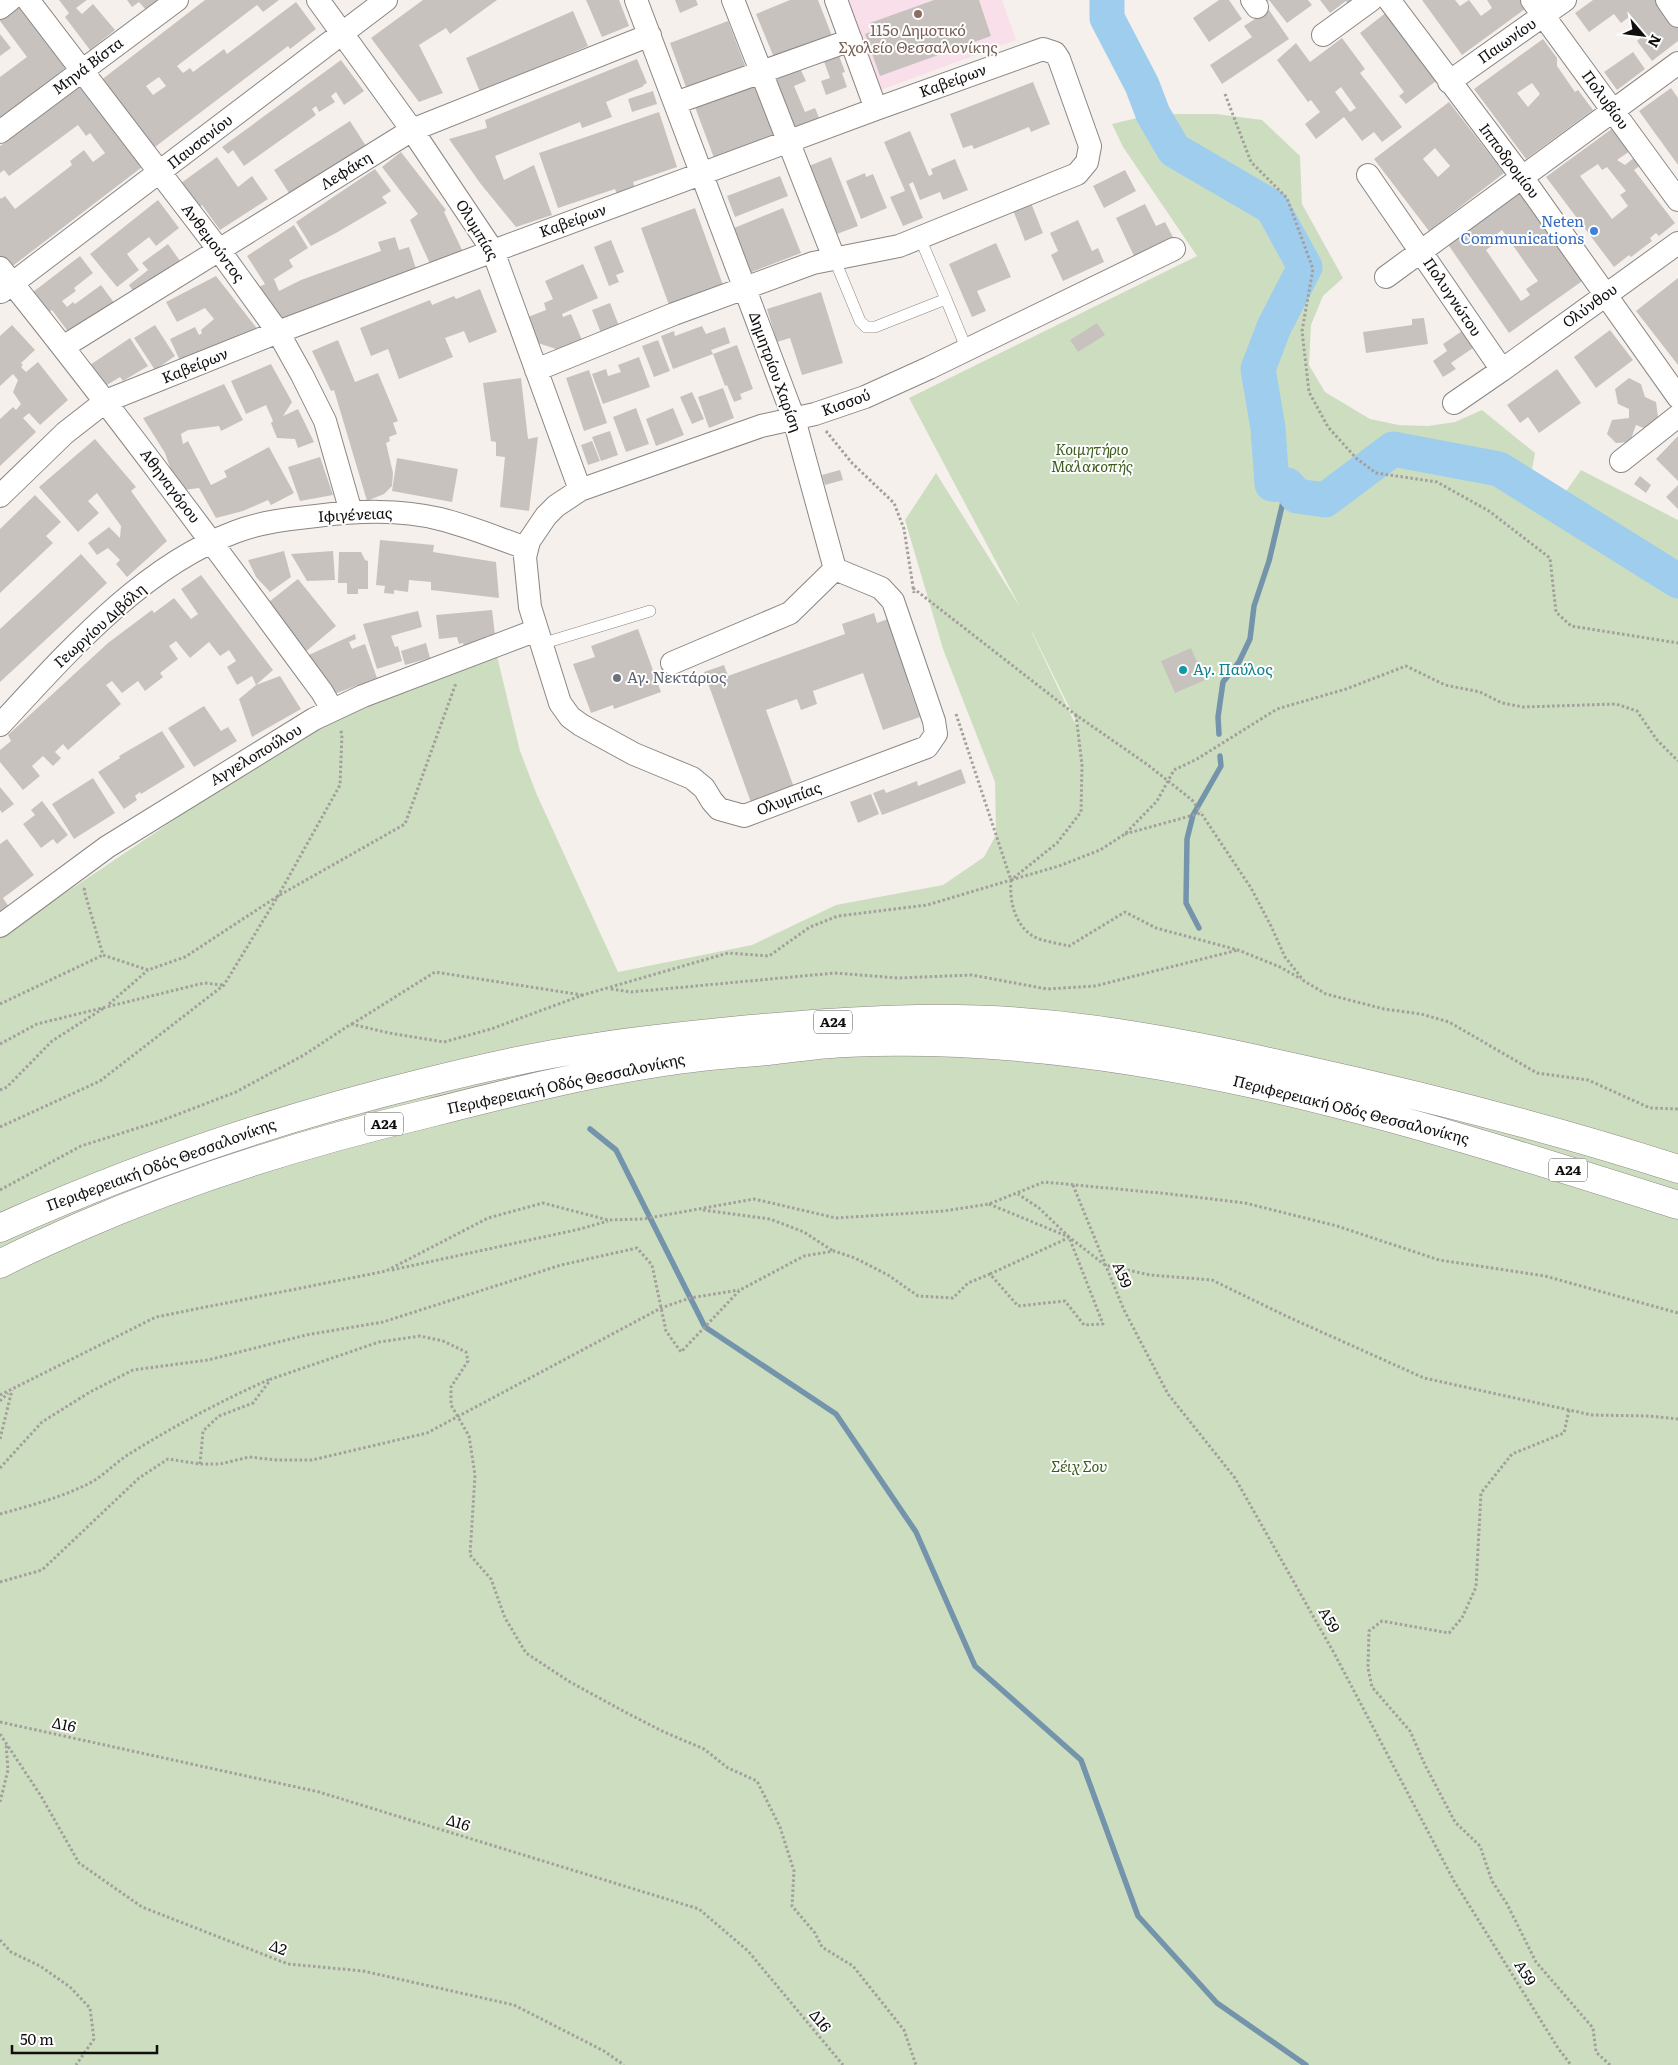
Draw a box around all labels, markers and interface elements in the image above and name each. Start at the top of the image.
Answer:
marker: 115o Δημοτικό Σχολείο Θεσσαλονίκης [912,8,924,20]
north arrow [1618,10,1668,60]
street label: Παιωνίου [1472,11,1540,68]
place label: 115o Δημοτικό Σχολείο Θεσσαλονίκης [838,18,998,58]
street label: Μηνά Βίστα [47,30,127,99]
text: N [1644,32,1667,52]
street label: Καβείρων [916,57,989,102]
street label: Πολυβίου [1577,65,1636,134]
street label: Παυσανίου [161,108,237,174]
street label: Ιπποδρομίου [1474,118,1546,203]
street label: Λεφάκη [315,145,375,195]
street label: Ολυμπίας [451,194,506,264]
street label: Καβείρων [536,197,609,242]
street label: Ανθεμούντος [177,198,252,287]
place label: Neten Communications [1460,209,1584,249]
marker: Neten Communications [1588,225,1600,237]
street label: Πολυγνώτου [1418,252,1488,340]
street label: Ολύνθου [1557,277,1621,333]
street label: Δημητρίου Χαρίση [744,308,809,435]
street label: Καβείρων [158,341,231,388]
street label: Κισσού [818,382,873,421]
park label: Κοιμητήριο Μαλακοπής [1051,437,1133,477]
street label: Αθηναγόρου [135,443,207,528]
street label: Ιφιγένειας [317,500,393,527]
street label: Γεωργίου Διβόλη [48,577,150,673]
place label: Αγ. Παύλος [1193,657,1273,680]
marker: Αγ. Παύλος [1177,664,1189,676]
place label: Αγ. Νεκτάριος [627,665,727,688]
marker: Αγ. Νεκτάριος [611,672,623,684]
street label: Αγγελοπούλου [205,717,306,790]
street label: Ολυμπίας [753,775,825,820]
road number: Α24 [814,1010,852,1034]
street label: Περιφερειακή Οδός Θεσσαλονίκης [445,1046,687,1119]
street label: Περιφερειακή Οδός Θεσσαλονίκης [1231,1068,1472,1149]
street label: Περιφερειακή Οδός Θεσσαλονίκης [43,1111,279,1216]
road number: Α24 [365,1112,403,1136]
road number: Α24 [1549,1158,1587,1182]
street label: Α59 [1108,1258,1139,1291]
park label: Σέιχ Σου [1051,1454,1107,1477]
street label: Α59 [1314,1602,1347,1637]
street label: Δ16 [50,1710,78,1737]
street label: Δ16 [444,1807,473,1836]
street label: Δ2 [266,1933,291,1961]
street label: Α59 [1509,1955,1543,1990]
street label: Δ16 [805,2004,838,2037]
scale bar [12,2022,158,2054]
text: 50 m [20,2027,54,2050]

